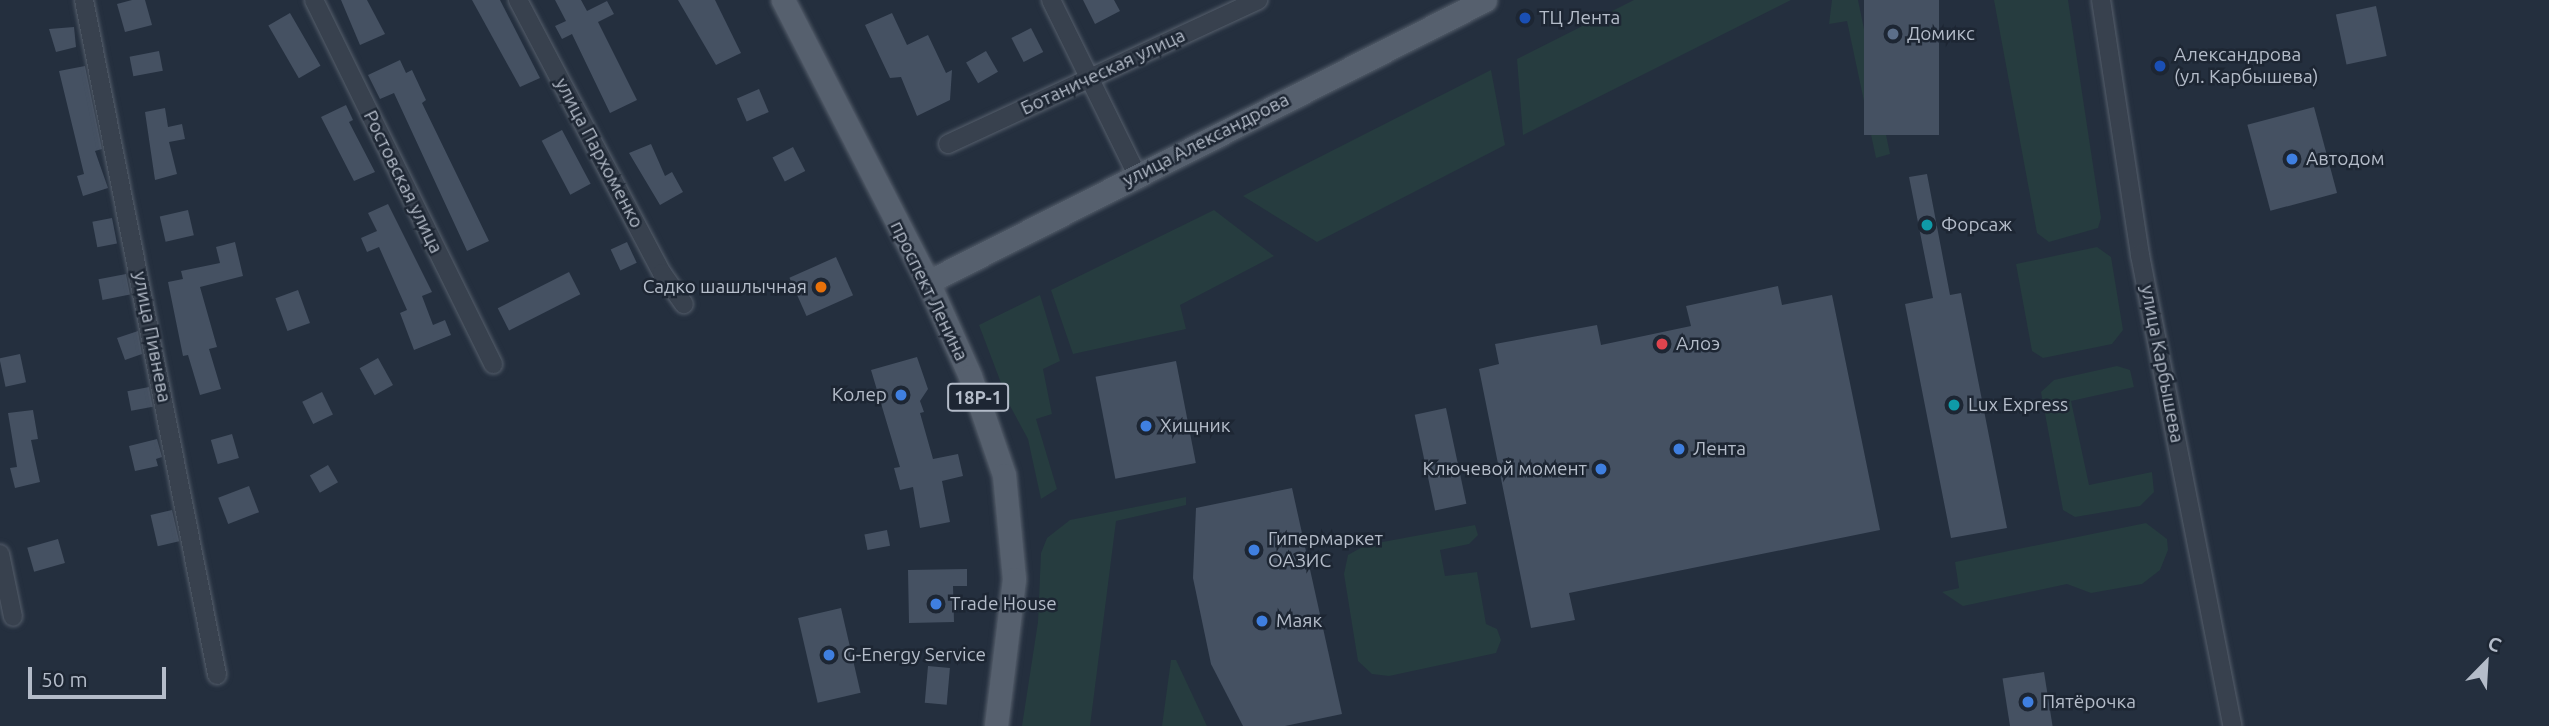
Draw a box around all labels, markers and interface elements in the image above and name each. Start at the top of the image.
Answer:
place label: ТЦ Лента [1539,7,1620,29]
marker: ТЦ Лента [1517,10,1533,26]
place label: Домикс [1907,23,1975,45]
street label: Ботаническая улица [1017,24,1189,120]
marker: Домикс [1885,26,1901,42]
place label: Александрова (ул. Карбышева) [2174,44,2319,88]
marker: Александрова (ул. Карбышева) [2152,58,2168,74]
street label: улица Пархоменко [550,74,648,232]
street label: улица Александрова [1119,88,1293,192]
street label: Ростовская улица [358,107,448,257]
place label: Автодом [2306,148,2384,170]
marker: Автодом [2284,151,2300,167]
place label: Форсаж [1941,214,2012,236]
street label: проспект Ленина [885,217,973,365]
marker: Форсаж [1919,217,1935,233]
street label: улица Пивнева [128,270,176,404]
place label: Садко шашлычная [643,276,807,298]
marker: Садко шашлычная [813,279,829,295]
street label: улица Карбышева [2136,283,2188,445]
place label: Алоэ [1676,333,1720,355]
marker: Алоэ [1654,336,1670,352]
road number: 18Р-1 [946,382,1010,412]
place label: Колер [832,384,887,406]
marker: Колер [893,387,909,403]
place label: Lux Express [1968,394,2068,416]
marker: Lux Express [1946,397,1962,413]
place label: Хищник [1160,415,1231,437]
marker: Хищник [1138,418,1154,434]
place label: Лента [1693,438,1746,460]
marker: Лента [1671,441,1687,457]
place label: Ключевой момент [1422,458,1587,480]
marker: Ключевой момент [1593,461,1609,477]
place label: Гипермаркет ОАЗИС [1268,528,1383,572]
marker: Гипермаркет ОАЗИС [1246,542,1262,558]
place label: Trade House [950,593,1057,615]
marker: Trade House [928,596,944,612]
place label: Маяк [1276,610,1322,632]
marker: Маяк [1254,613,1270,629]
north arrow [2451,628,2521,698]
text: С [2485,631,2505,656]
place label: G-Energy Service [843,644,986,666]
marker: G-Energy Service [821,647,837,663]
scale bar [32,652,170,696]
text: 50 m [41,667,88,691]
place label: Пятёрочка [2042,691,2136,713]
marker: Пятёрочка [2020,694,2036,710]

